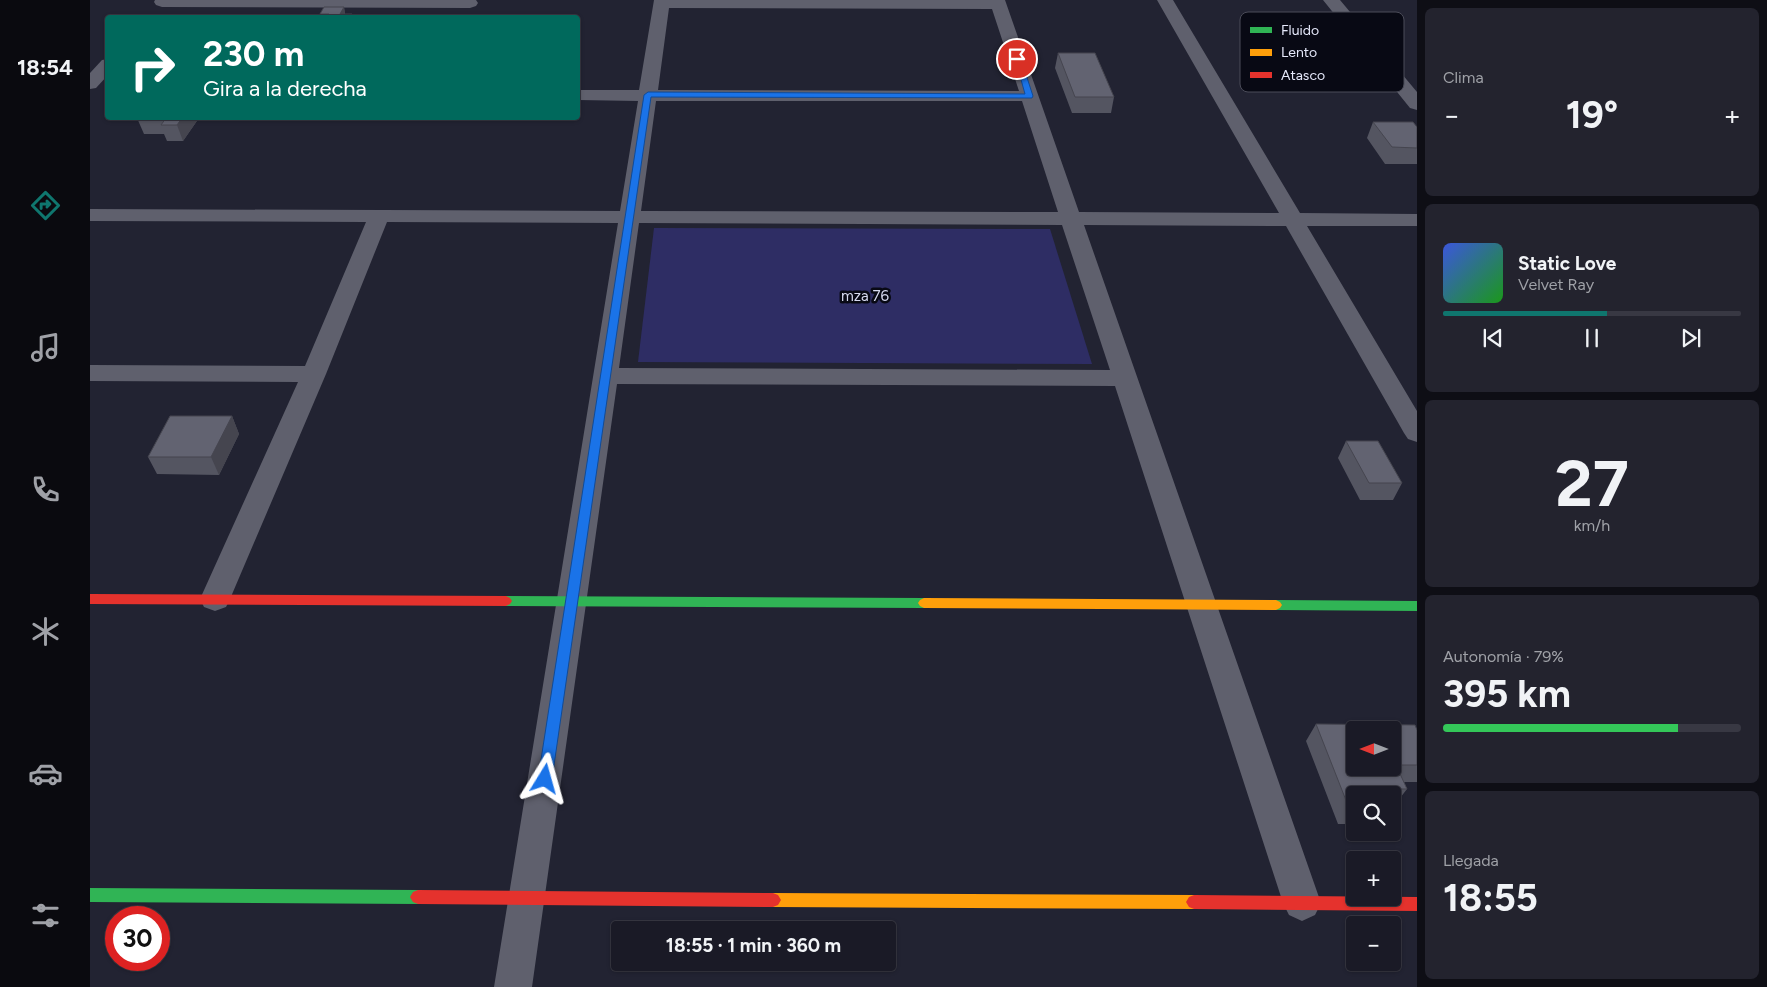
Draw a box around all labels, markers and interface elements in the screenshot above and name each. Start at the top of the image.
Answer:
legend [1240,12,1404,92]
text: Fluido [1281,22,1319,39]
text: 230 m [203,33,304,75]
icon: right [120,35,185,100]
pin [996,38,1038,80]
text: Lento [1281,44,1317,61]
icon: arrive [1003,45,1031,73]
text: 18:54 [17,54,73,81]
text: Atasco [1281,67,1325,84]
text: Clima [1443,68,1484,87]
text: Gira a la derecha [203,75,367,102]
text: 19° [1566,92,1618,138]
text: − [1443,98,1460,132]
text: + [1724,98,1741,132]
icon: directions [28,188,63,223]
text: Static Love [1518,252,1616,275]
text: Velvet Ray [1518,275,1594,294]
park label: mza 76 [841,287,890,305]
icon: previous [1479,324,1507,352]
icon: pause [1578,324,1606,352]
icon: next [1677,324,1705,352]
icon: music [28,330,63,365]
text: 27 [1555,444,1629,522]
icon: phone [28,472,63,507]
text: km/h [1574,516,1610,535]
icon: climate [28,614,63,649]
text: Autonomía · 79% [1443,647,1564,666]
text: 395 km [1443,671,1571,717]
north arrow [1346,721,1401,776]
map controls [1346,721,1401,971]
position arrow [518,752,570,804]
icon: car [28,756,63,791]
button: search [1346,786,1401,841]
button: + [1346,851,1401,906]
text: Llegada [1443,851,1499,870]
text: 18:55 [1443,875,1538,921]
icon: filters [28,898,63,933]
speed limit sign: 30 [105,906,170,971]
button: − [1346,916,1401,971]
text: 18:55 · 1 min · 360 m [666,934,841,957]

